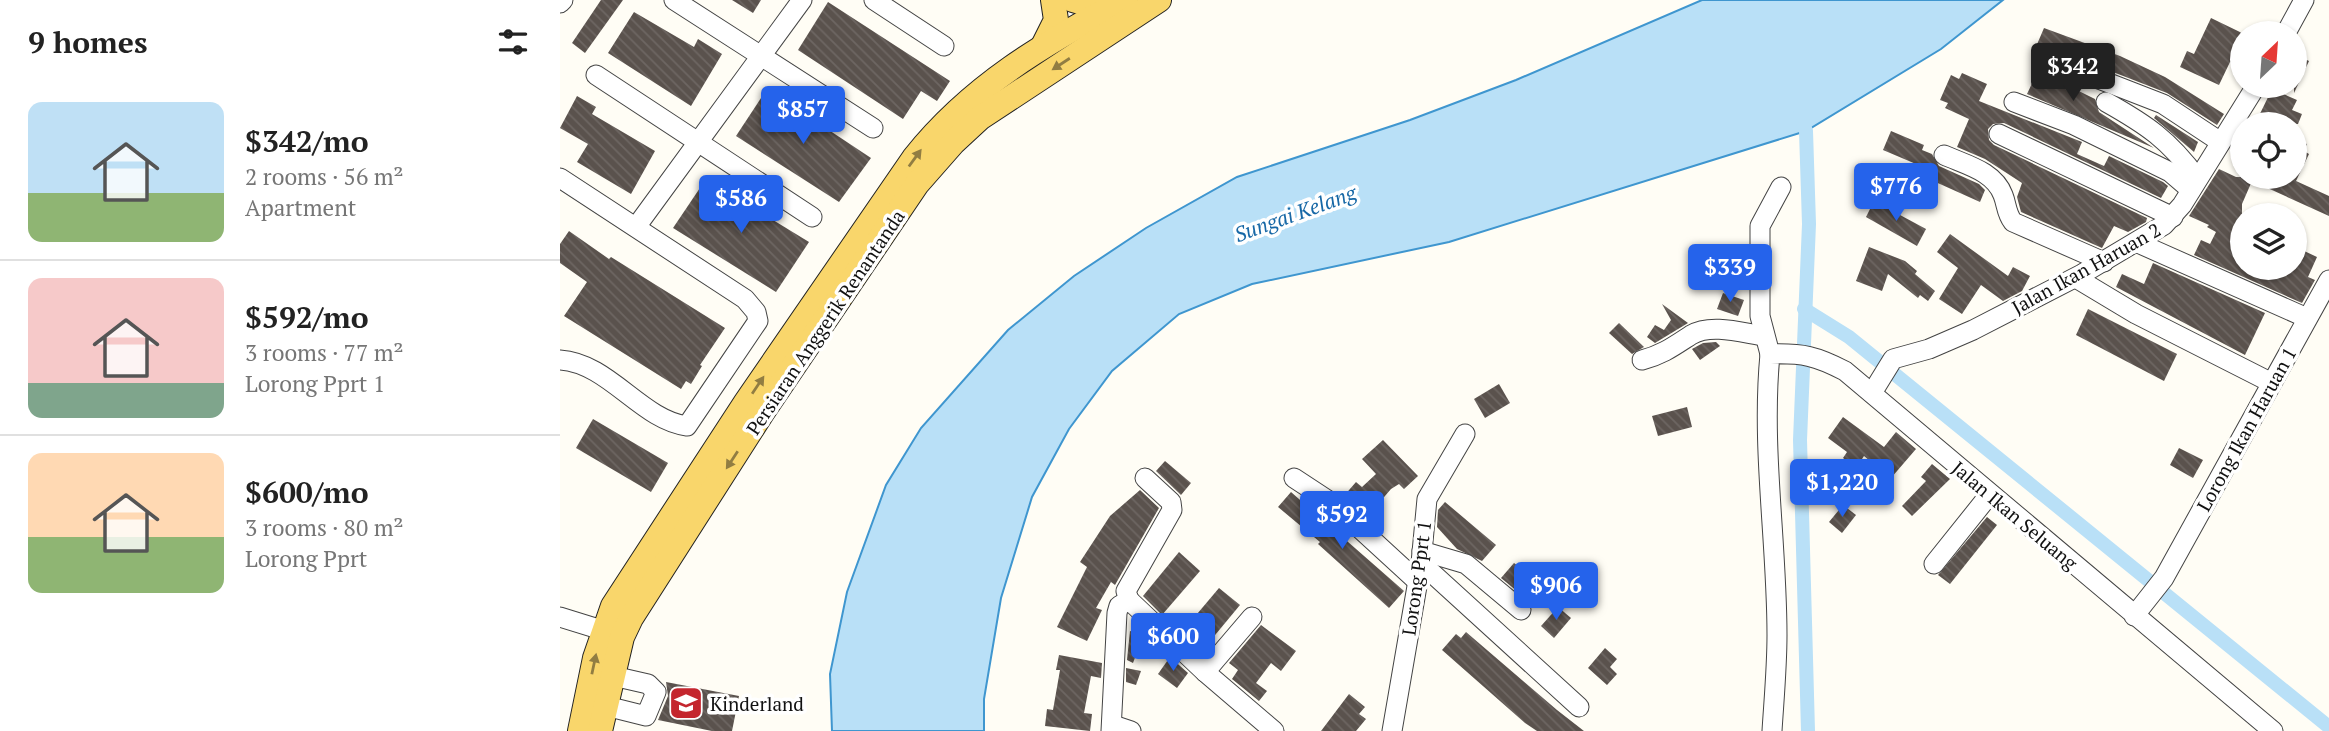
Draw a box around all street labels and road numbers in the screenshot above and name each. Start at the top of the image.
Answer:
street label: Persiaran Anggerik Renantanda [740,204,910,439]
street label: Jalan Ikan Haruan 2 [2007,217,2165,319]
street label: Lorong Ikan Haruan 1 [2190,343,2302,515]
street label: Jalan Ikan Seluang [1947,455,2084,576]
street label: Lorong Pprt 1 [1396,519,1436,637]

